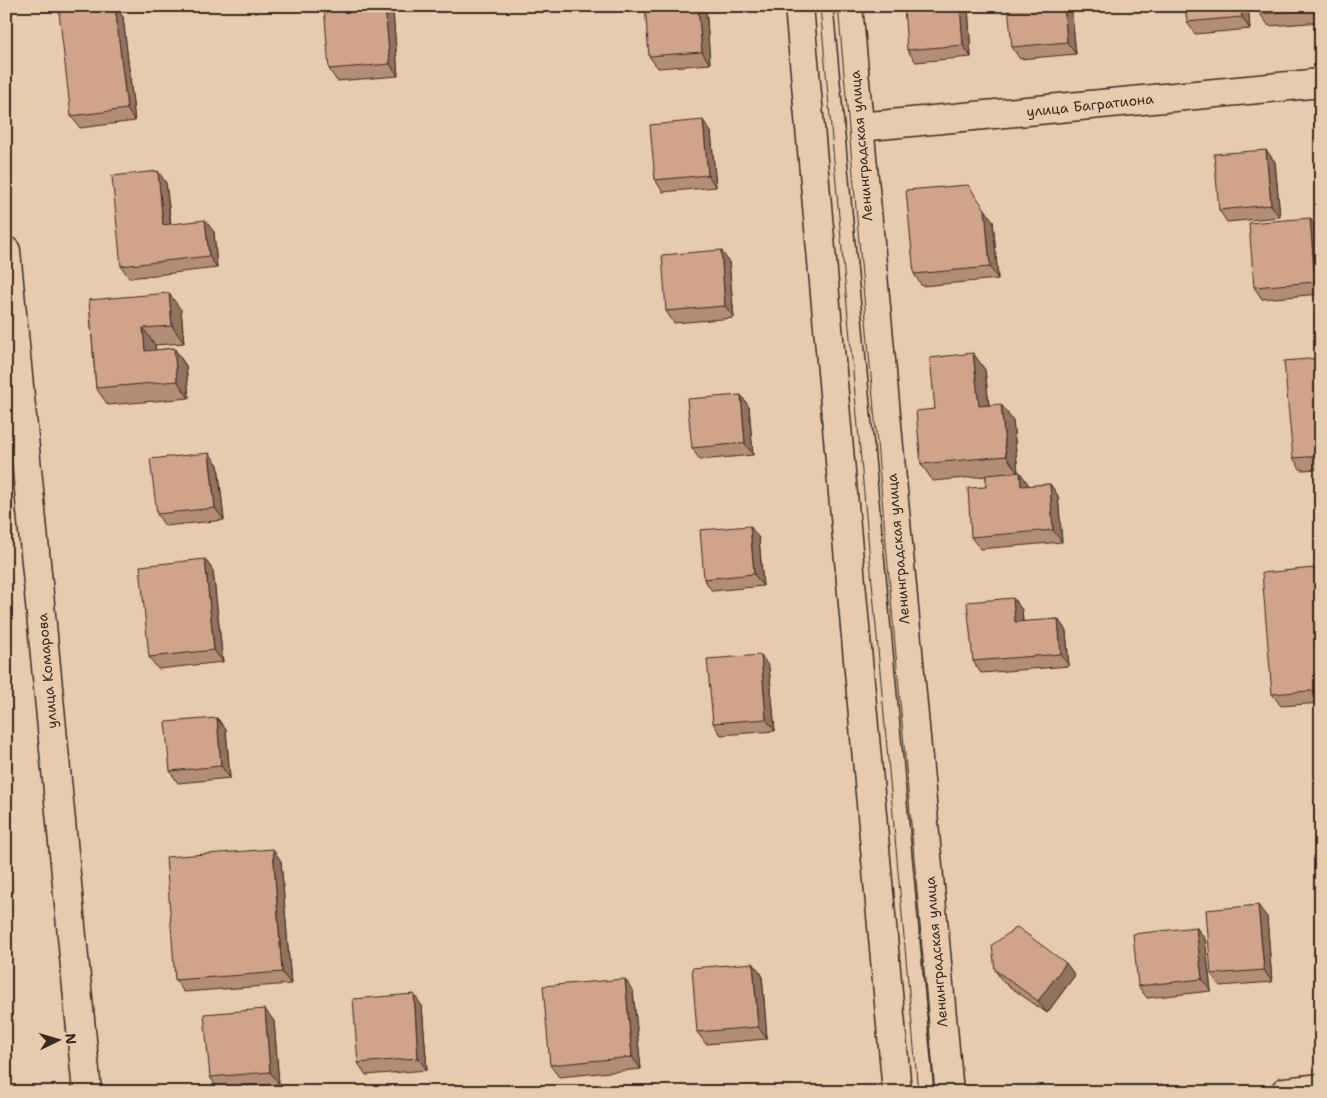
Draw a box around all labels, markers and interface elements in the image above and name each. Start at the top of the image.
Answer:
street label: Ленинградская улица [845,69,877,222]
street label: улица Багратиона [1025,89,1155,121]
street label: Ленинградская улица [882,472,914,625]
street label: улица Комарова [33,612,61,730]
street label: Ленинградская улица [920,875,952,1028]
north arrow [32,1016,82,1066]
text: N [62,1033,80,1045]

